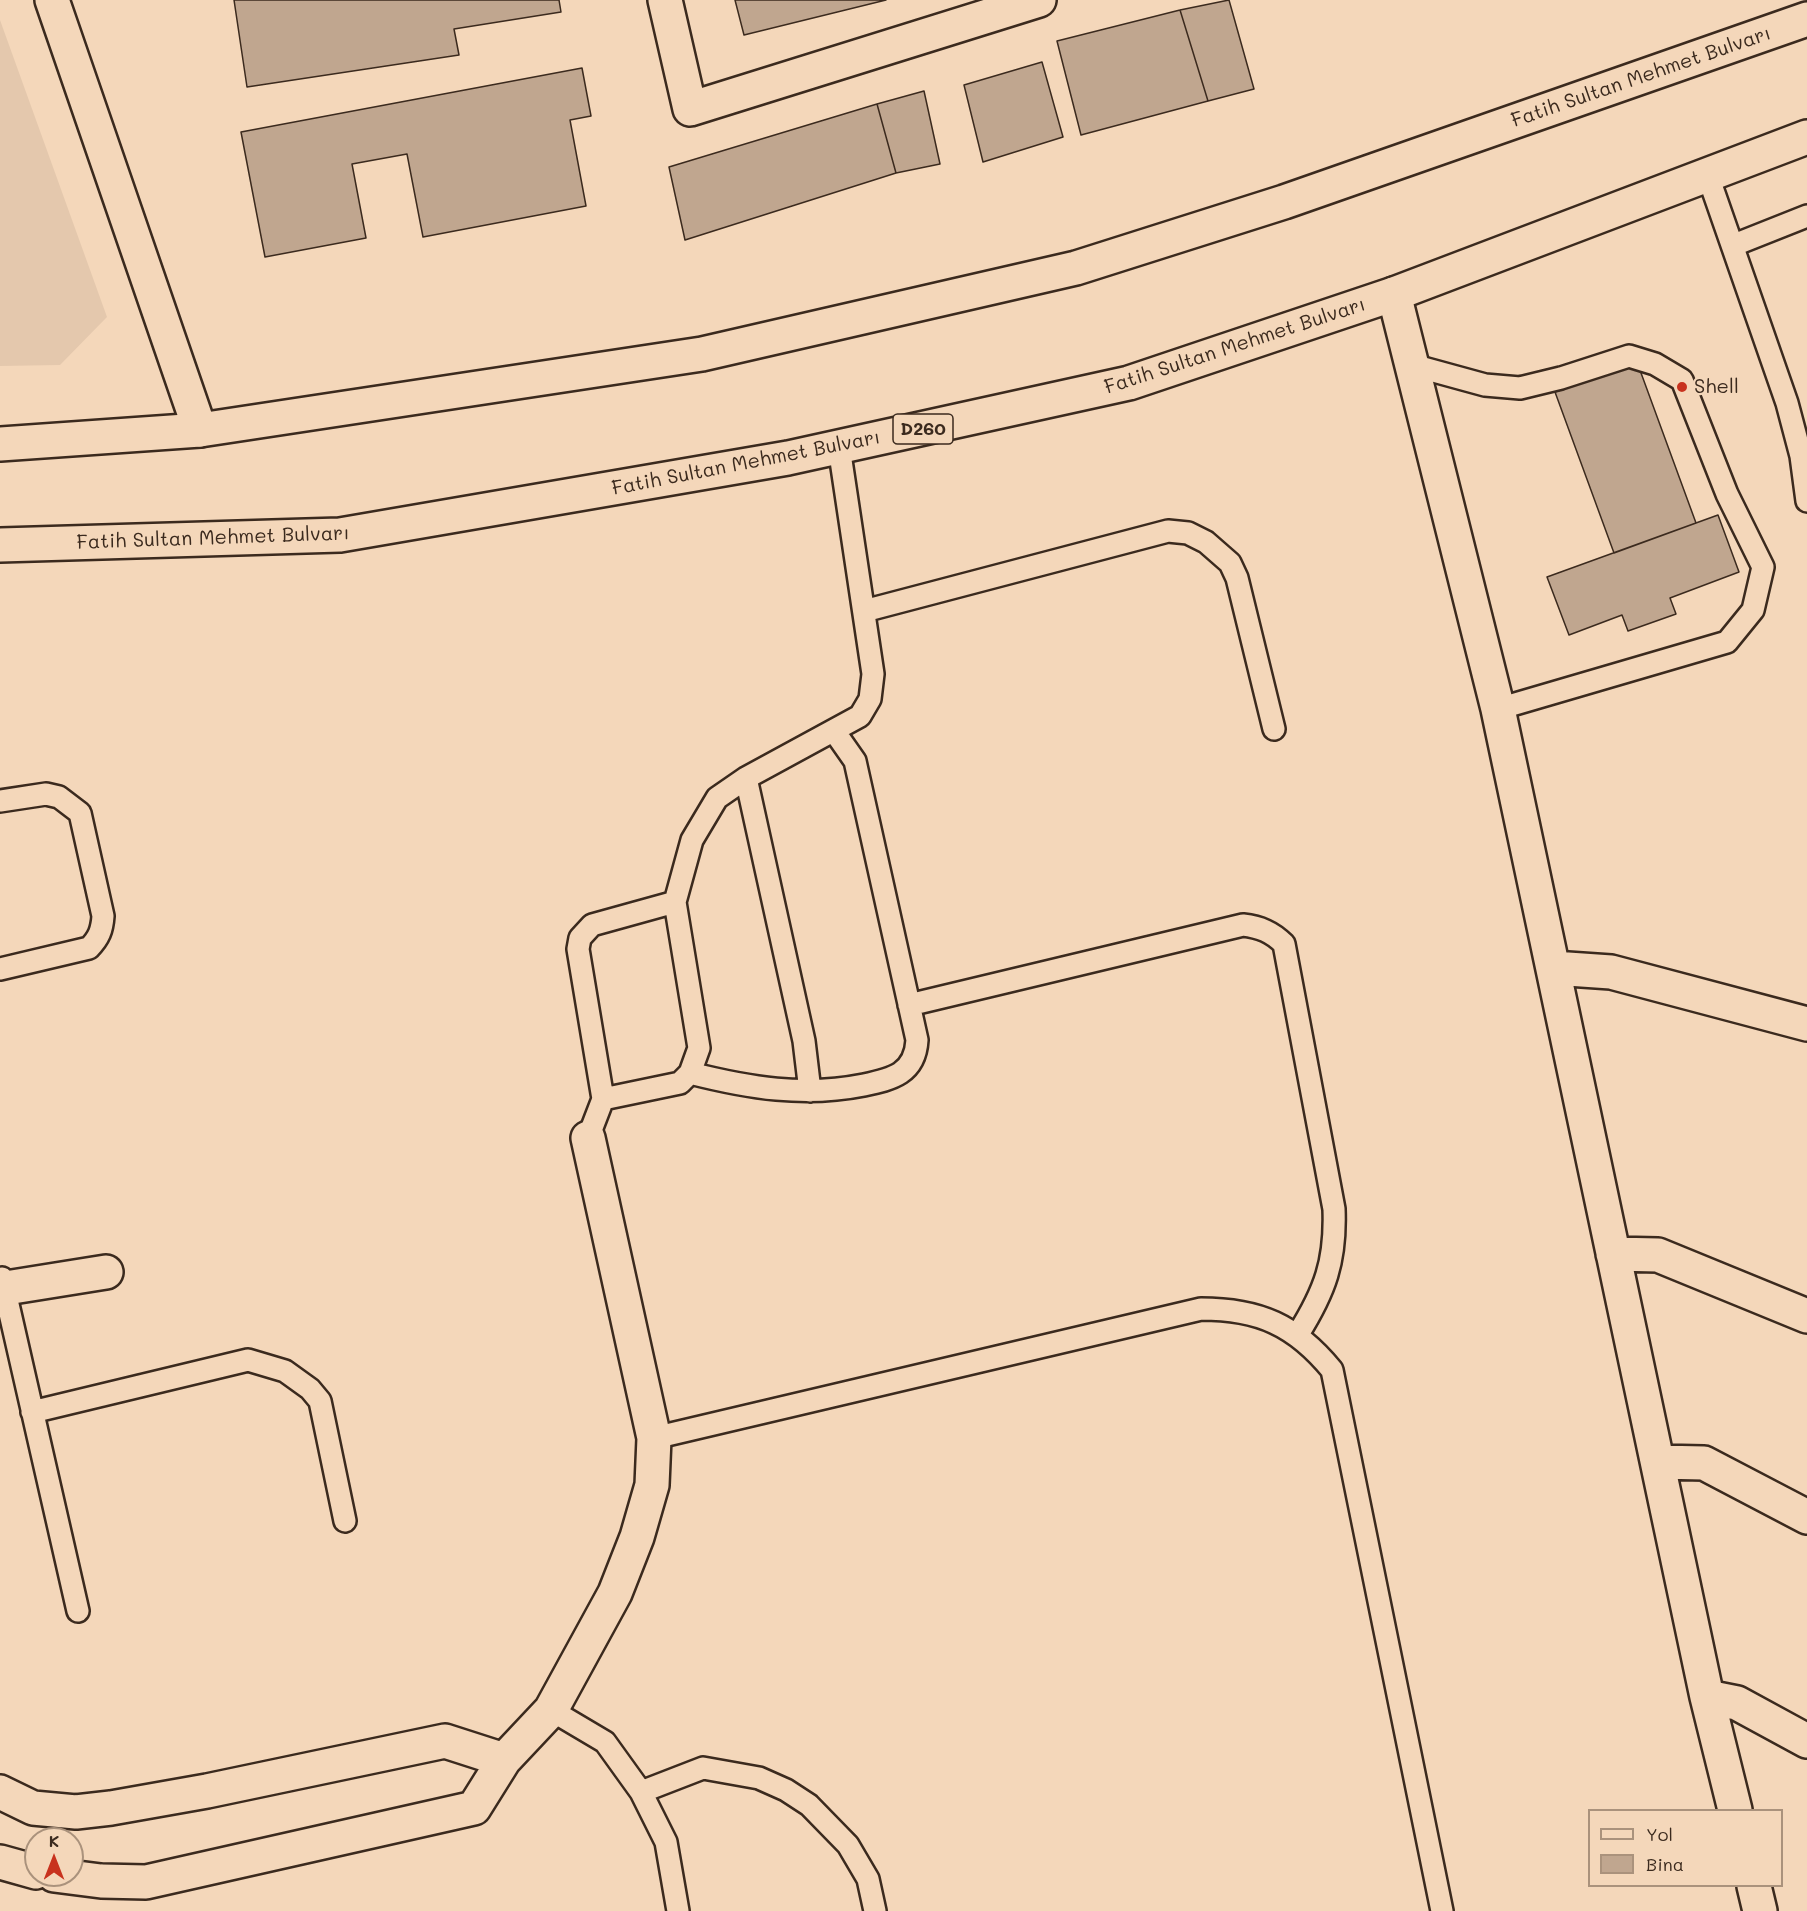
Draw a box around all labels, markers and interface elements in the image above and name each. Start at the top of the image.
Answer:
street label: Fatih Sultan Mehmet Bulvarı [1508,21,1774,133]
street label: Fatih Sultan Mehmet Bulvarı [1101,292,1369,400]
place label: Shell [1694,375,1739,399]
marker: Shell [1675,380,1689,394]
road number: D260 [893,414,953,444]
street label: Fatih Sultan Mehmet Bulvarı [610,425,882,501]
street label: Fatih Sultan Mehmet Bulvarı [76,521,350,555]
legend [1588,1809,1783,1887]
text: Yol [1646,1822,1673,1846]
north arrow [24,1827,84,1887]
text: K [49,1830,59,1851]
text: Bina [1646,1852,1684,1876]

